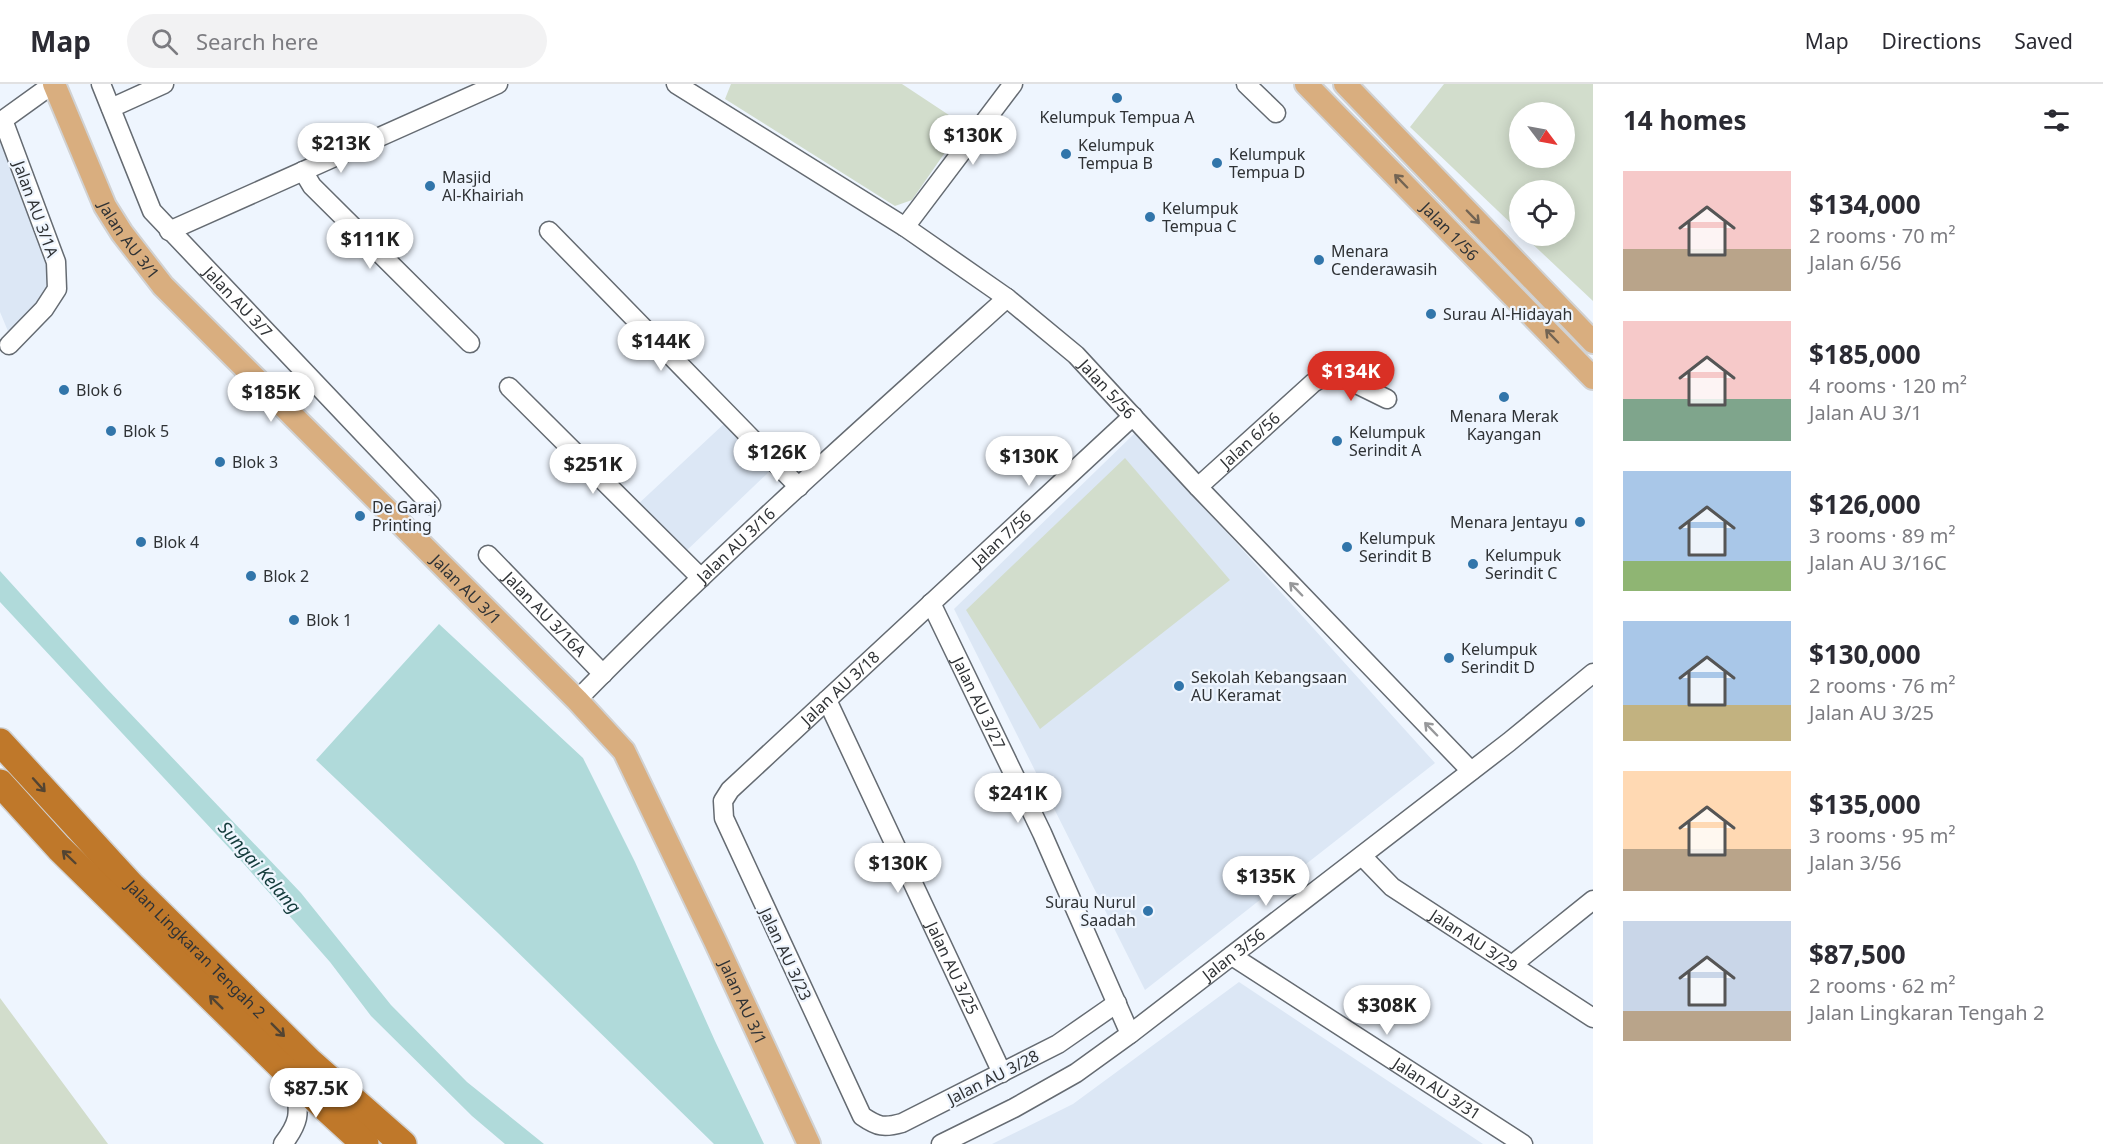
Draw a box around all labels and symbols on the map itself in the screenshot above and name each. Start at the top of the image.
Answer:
marker: Kelumpuk Tempua A [1110,91,1124,105]
north arrow [1509,102,1575,168]
place label: Kelumpuk Tempua A [1039,106,1195,128]
pin: $130K [931,115,1015,166]
pin: $213K [299,123,383,174]
place label: Kelumpuk Tempua B [1078,134,1155,174]
place label: Kelumpuk Tempua D [1229,143,1306,183]
marker: Kelumpuk Tempua B [1059,147,1073,161]
street label: Jalan AU 3/1A [8,156,64,261]
marker: Kelumpuk Tempua D [1210,156,1224,170]
place label: Masjid Al-Khairiah [442,166,524,206]
one-way arrow [1394,174,1409,189]
marker: Masjid Al-Khairiah [423,179,437,193]
street label: Jalan 1/56 [1415,196,1484,266]
street label: Jalan AU 3/1 [93,197,165,283]
place label: Kelumpuk Tempua C [1162,197,1239,237]
one-way arrow [1466,209,1480,224]
marker: Kelumpuk Tempua C [1143,210,1157,224]
pin: $111K [328,219,412,270]
place label: Menara Cenderawasih [1331,240,1437,280]
marker: Menara Cenderawasih [1312,253,1326,267]
street label: Jalan AU 3/7 [197,260,277,342]
place label: Surau Al-Hidayah [1443,303,1572,325]
marker: Surau Al-Hidayah [1424,307,1438,321]
pin: $144K [619,321,703,372]
one-way arrow [1545,328,1559,343]
pin: $134K [1309,351,1393,402]
street label: Jalan 5/56 [1073,353,1141,424]
pin: $185K [229,372,313,423]
place label: Blok 6 [76,379,122,401]
marker: Blok 6 [57,383,71,397]
marker: Menara Merak Kayangan [1497,390,1511,404]
place label: Menara Merak Kayangan [1449,405,1559,445]
street label: Jalan 6/56 [1214,407,1285,474]
place label: Blok 5 [123,420,169,442]
place label: Kelumpuk Serindit A [1349,421,1426,461]
marker: Blok 5 [104,424,118,438]
pin: $126K [735,432,819,483]
marker: Kelumpuk Serindit A [1330,434,1344,448]
pin: $130K [987,436,1071,487]
pin: $251K [551,444,635,495]
place label: Blok 3 [232,451,278,473]
marker: Blok 3 [213,455,227,469]
place label: De Garaj Printing [372,496,437,536]
street label: Jalan AU 3/16 [690,503,780,589]
street label: Jalan 7/56 [965,505,1036,573]
marker: De Garaj Printing [353,509,367,523]
place label: Menara Jentayu [1450,511,1568,533]
marker: Menara Jentayu [1573,515,1587,529]
place label: Kelumpuk Serindit B [1359,527,1436,567]
place label: Blok 4 [153,531,199,553]
marker: Blok 4 [134,535,148,549]
marker: Kelumpuk Serindit B [1340,540,1354,554]
place label: Kelumpuk Serindit C [1485,544,1562,584]
street label: Jalan AU 3/1 [425,548,506,629]
marker: Kelumpuk Serindit C [1466,557,1480,571]
place label: Blok 2 [263,565,309,587]
street label: Jalan AU 3/16A [497,565,592,662]
marker: Blok 2 [244,569,258,583]
one-way arrow [1288,581,1303,596]
place label: Blok 1 [306,609,352,631]
marker: Blok 1 [287,613,301,627]
place label: Kelumpuk Serindit D [1461,638,1538,678]
street label: Jalan AU 3/18 [794,646,884,731]
street label: Jalan AU 3/27 [947,651,1011,753]
marker: Kelumpuk Serindit D [1442,651,1456,665]
place label: Sekolah Kebangsaan AU Keramat [1191,666,1347,706]
marker: Sekolah Kebangsaan AU Keramat [1172,679,1186,693]
one-way arrow [1424,722,1438,737]
pin: $241K [976,773,1060,824]
one-way arrow [32,777,46,792]
water label: Sungai Kelang [213,816,307,918]
pin: $130K [856,843,940,894]
one-way arrow [62,850,77,865]
pin: $135K [1224,856,1308,907]
street label: Jalan Lingkaran Tengah 2 [119,874,270,1023]
place label: Surau Nurul Saadah [1045,891,1136,931]
street label: Jalan AU 3/23 [754,902,817,1004]
street label: Jalan AU 3/29 [1424,903,1522,977]
marker: Surau Nurul Saadah [1141,904,1155,918]
street label: Jalan AU 3/25 [921,916,984,1018]
street label: Jalan 3/56 [1196,923,1270,987]
street label: Jalan AU 3/1 [713,954,772,1048]
pin: $308K [1345,985,1429,1036]
one-way arrow [209,995,224,1010]
one-way arrow [270,1022,285,1037]
street label: Jalan AU 3/28 [942,1045,1043,1110]
street label: Jalan AU 3/31 [1387,1051,1485,1125]
pin: $87.5K [267,1068,365,1119]

